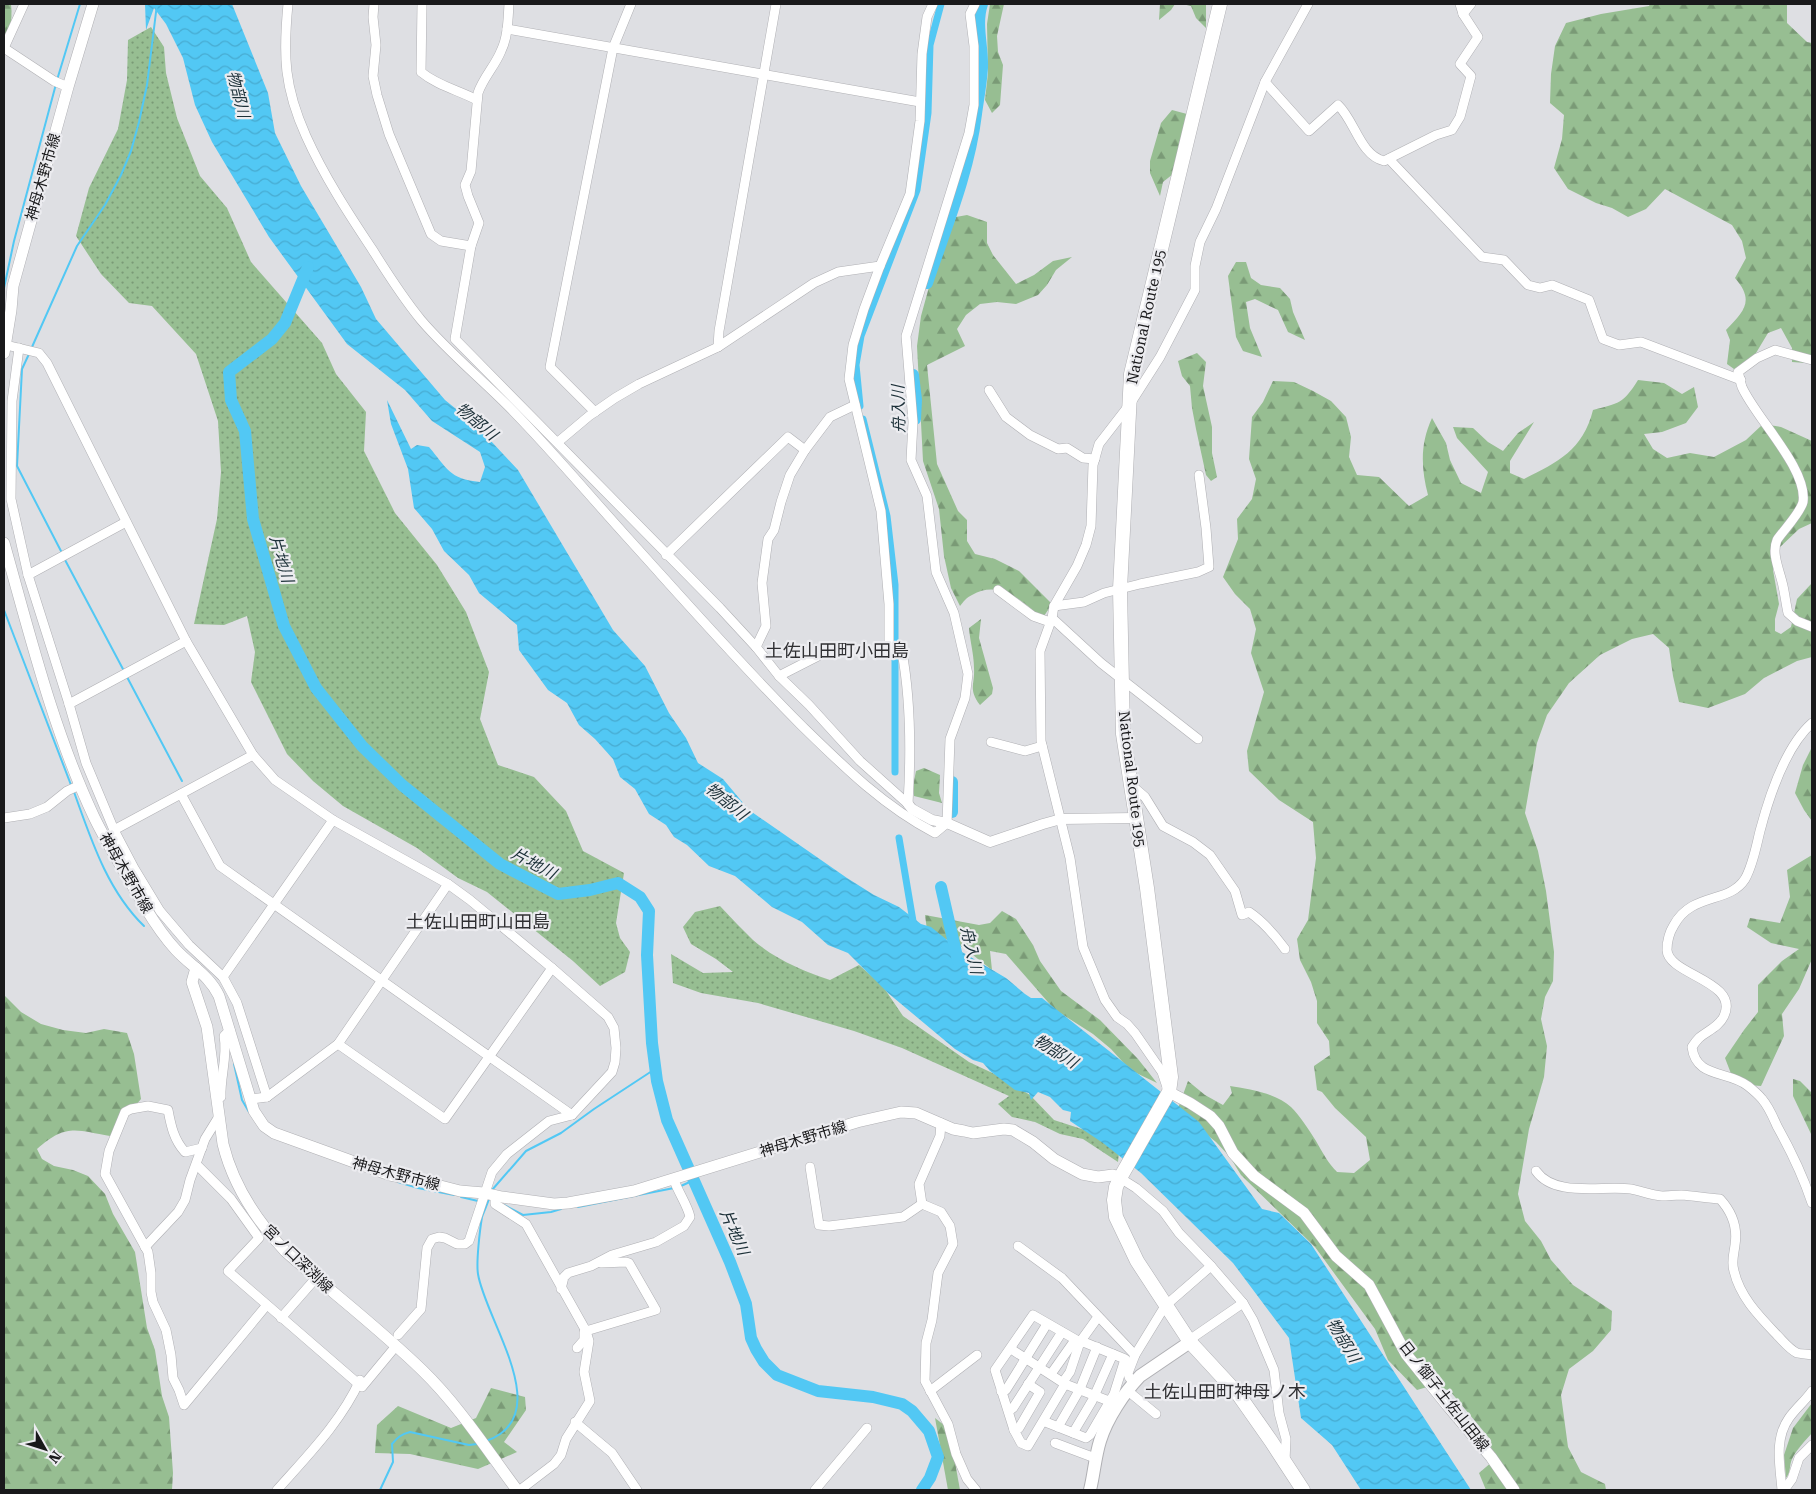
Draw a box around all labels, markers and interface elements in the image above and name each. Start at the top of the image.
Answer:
water label: 物部川 [223,69,254,122]
street label: 神母木野市線 [22,131,64,223]
street label: National Route 195 [1123,248,1169,386]
water label: 舟入川 [889,383,908,433]
water label: 物部川 [452,399,503,445]
water label: 片地川 [266,533,298,587]
district label: 土佐山田町小田島 [765,640,909,661]
street label: National Route 195 [1115,710,1149,848]
water label: 物部川 [702,779,753,825]
street label: 神母木野市線 [96,830,156,916]
water label: 片地川 [508,844,561,884]
district label: 土佐山田町山田島 [406,911,550,932]
water label: 舟入川 [957,925,987,978]
water label: 物部川 [1030,1031,1083,1073]
street label: 神母木野市線 [757,1117,849,1161]
street label: 神母木野市線 [350,1154,442,1194]
water label: 片地川 [716,1206,754,1260]
street label: 宮ノ口深渕線 [259,1221,337,1297]
water label: 物部川 [1323,1315,1365,1367]
street label: 日ノ御子土佐山田線 [1395,1337,1493,1455]
district label: 土佐山田町神母ノ木 [1144,1381,1306,1402]
north arrow [20,1424,70,1474]
text: N [45,1448,65,1467]

